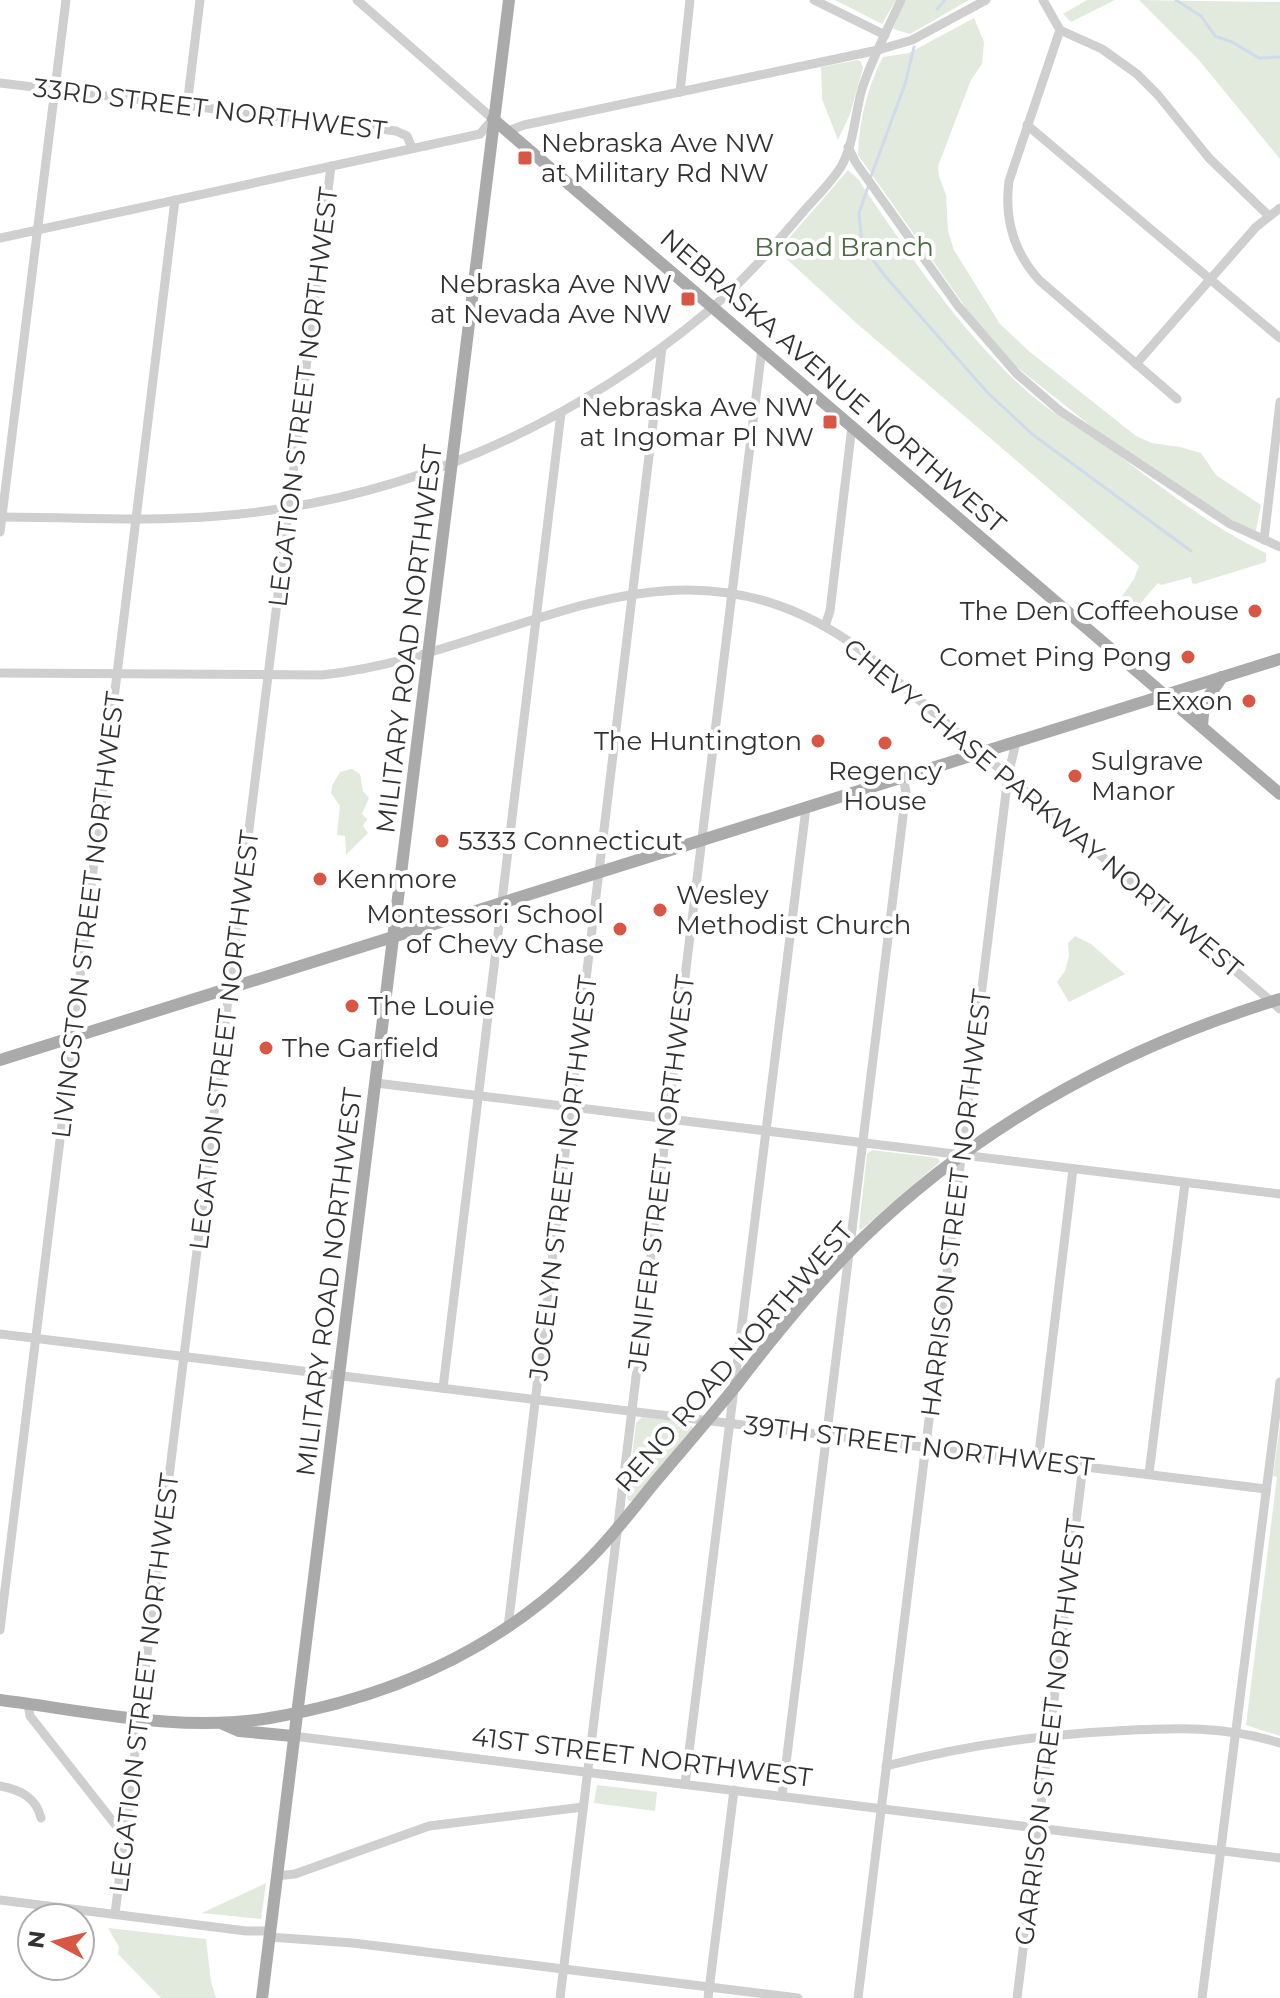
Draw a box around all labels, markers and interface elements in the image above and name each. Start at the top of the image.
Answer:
street label: 33RD STREET NORTHWEST [31,71,389,147]
place label: Nebraska Ave NW at Military Rd NW [541,127,774,189]
marker: Nebraska Ave NW at Military Rd NW [516,149,534,167]
street label: LEGATION STREET NORTHWEST [261,185,345,609]
street label: NEBRASKA AVENUE NORTHWEST [654,222,1012,540]
park label: Broad Branch [754,231,934,263]
place label: Nebraska Ave NW at Nevada Ave NW [430,268,672,330]
marker: Nebraska Ave NW at Nevada Ave NW [679,290,697,308]
place label: Nebraska Ave NW at Ingomar Pl NW [579,391,814,453]
marker: Nebraska Ave NW at Ingomar Pl NW [821,413,839,431]
street label: MILITARY ROAD NORTHWEST [369,443,449,835]
place label: The Den Coffeehouse [960,595,1239,627]
marker: The Den Coffeehouse [1246,602,1264,620]
street label: CHEVY CHASE PARKWAY NORTHWEST [837,632,1249,985]
place label: Comet Ping Pong [939,641,1172,673]
marker: Comet Ping Pong [1179,648,1197,666]
place label: Exxon [1155,685,1233,717]
street label: LIVINGSTON STREET NORTHWEST [45,690,131,1140]
marker: Exxon [1240,692,1258,710]
place label: The Huntington [594,725,802,757]
marker: The Huntington [809,732,827,750]
marker: Regency House [876,734,894,752]
place label: Sulgrave Manor [1091,745,1203,807]
place label: Regency House [828,755,943,817]
marker: Sulgrave Manor [1066,767,1084,785]
place label: 5333 Connecticut [458,825,683,857]
street label: LEGATION STREET NORTHWEST [182,828,266,1252]
marker: 5333 Connecticut [433,832,451,850]
place label: Kenmore [336,863,457,895]
marker: Kenmore [311,870,329,888]
place label: Wesley Methodist Church [676,879,911,941]
place label: Montessori School of Chevy Chase [366,898,604,960]
marker: Wesley Methodist Church [651,901,669,919]
marker: Montessori School of Chevy Chase [611,920,629,938]
street label: JENIFER STREET NORTHWEST [621,973,701,1374]
street label: JOCELYN STREET NORTHWEST [522,974,604,1383]
street label: HARRISON STREET NORTHWEST [914,987,998,1419]
place label: The Louie [368,990,495,1022]
marker: The Louie [343,997,361,1015]
place label: The Garfield [282,1032,439,1064]
marker: The Garfield [257,1039,275,1057]
street label: MILITARY ROAD NORTHWEST [289,1086,369,1478]
street label: RENO ROAD NORTHWEST [608,1216,860,1498]
street label: 39TH STREET NORTHWEST [742,1409,1096,1483]
street label: LEGATION STREET NORTHWEST [102,1471,186,1895]
street label: GARRISON STREET NORTHWEST [1008,1517,1092,1947]
street label: 41ST STREET NORTHWEST [470,1720,814,1794]
north arrow [16,1902,96,1982]
text: N [22,1929,51,1950]

